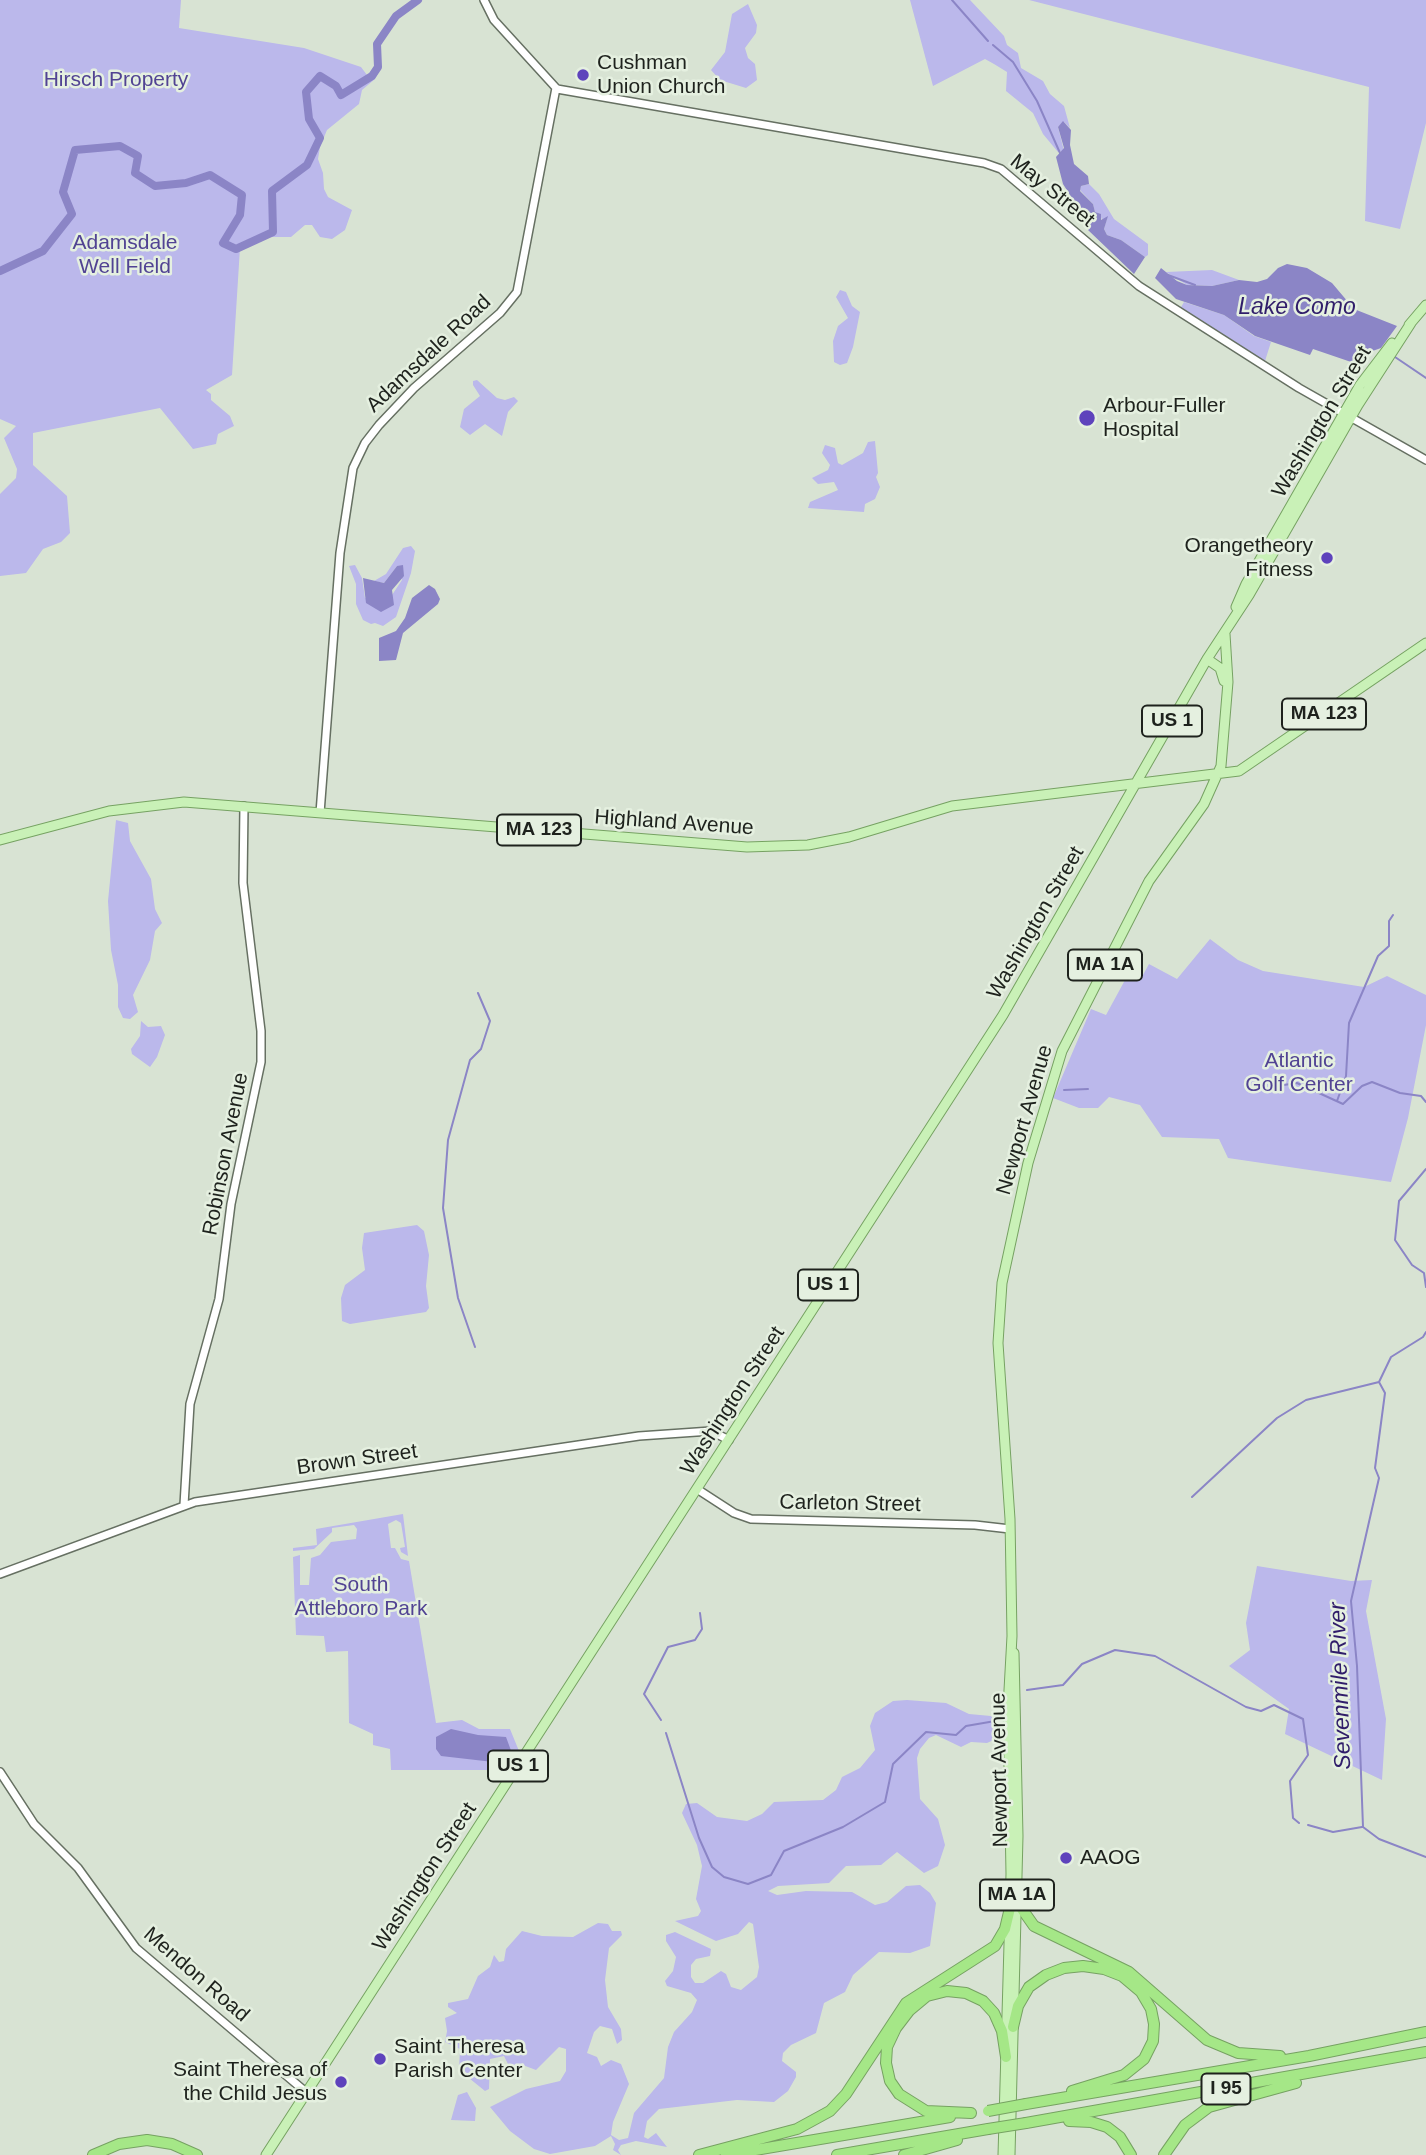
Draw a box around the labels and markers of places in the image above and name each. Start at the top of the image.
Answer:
place label: Cushman Union Church [597,50,725,100]
marker: Cushman Union Church [575,67,591,83]
place label: Arbour-Fuller Hospital [1103,393,1226,443]
marker: Arbour-Fuller Hospital [1077,408,1097,428]
place label: Orangetheory Fitness [1185,533,1313,583]
marker: Orangetheory Fitness [1319,550,1335,566]
place label: AAOG [1080,1845,1141,1871]
marker: AAOG [1058,1850,1074,1866]
place label: Saint Theresa Parish Center [394,2034,525,2084]
marker: Saint Theresa Parish Center [372,2051,388,2067]
place label: Saint Theresa of the Child Jesus [173,2057,327,2107]
marker: Saint Theresa of the Child Jesus [333,2074,349,2090]

